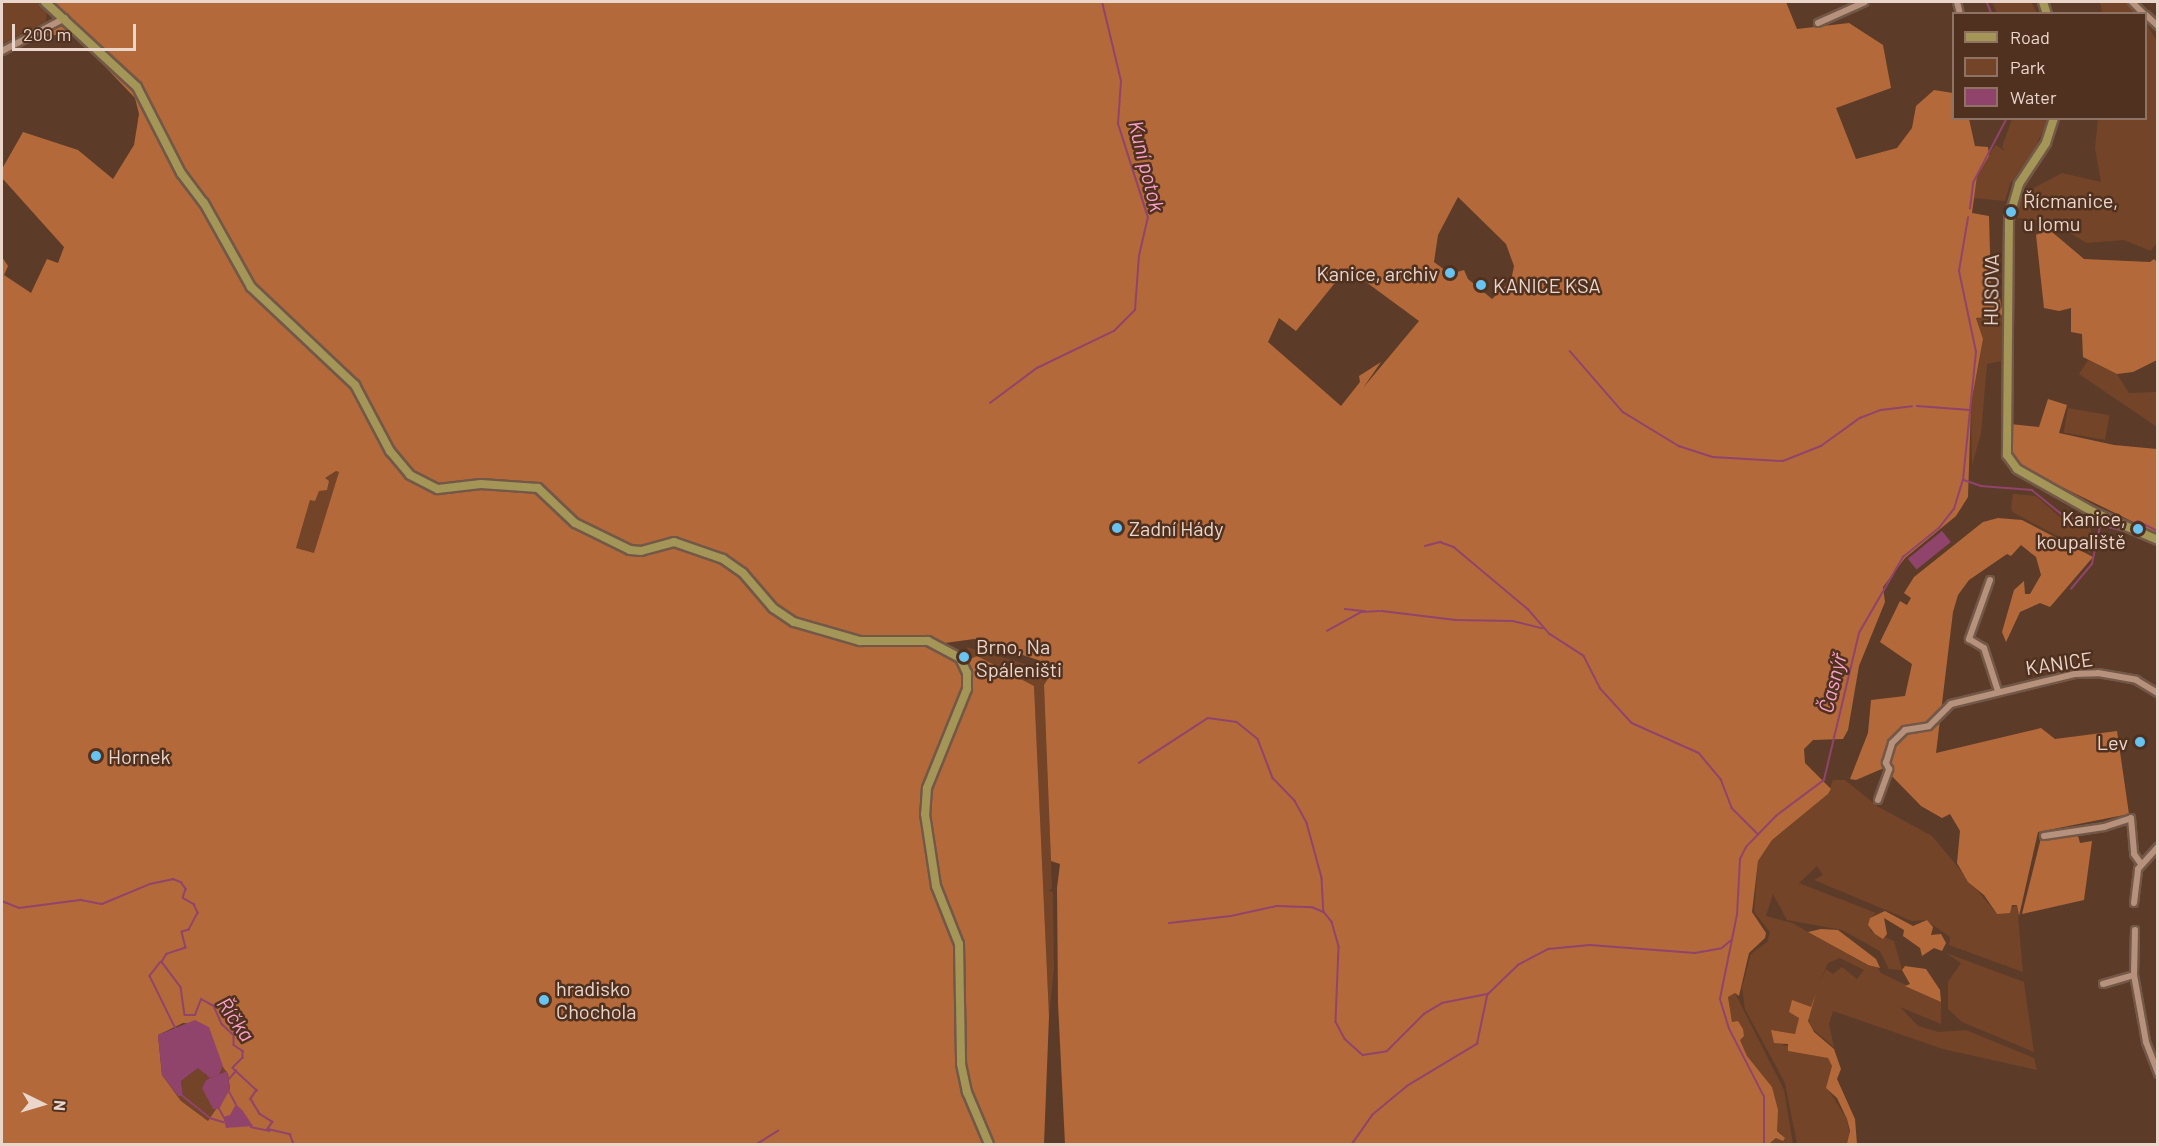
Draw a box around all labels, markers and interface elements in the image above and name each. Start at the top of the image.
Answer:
scale bar [15,12,140,50]
legend [1952,12,2147,120]
text: 200 m [23,23,71,45]
text: Road [2010,26,2050,48]
text: Park [2010,56,2045,78]
text: Water [2010,86,2057,108]
water label: Kuní potok [1123,118,1171,214]
place label: Řícmanice, u lomu [2023,189,2118,236]
marker: Řícmanice, u lomu [2004,205,2018,219]
street label: HUSOVA [1978,254,2004,326]
place label: Kanice, archiv [1317,261,1438,285]
marker: Kanice, archiv [1443,266,1457,280]
place label: KANICE KSA [1493,273,1601,297]
marker: KANICE KSA [1474,278,1488,292]
place label: Kanice, koupaliště [2036,506,2126,553]
place label: Zadní Hády [1129,516,1223,540]
marker: Zadní Hády [1110,521,1124,535]
marker: Kanice, koupaliště [2131,522,2145,536]
place label: Brno, Na Spáleništi [976,634,1062,681]
street label: KANICE [2024,646,2094,680]
marker: Brno, Na Spáleništi [957,650,971,664]
water label: Časnýř [1812,651,1852,715]
place label: Lev [2097,730,2128,754]
marker: Lev [2133,735,2147,749]
place label: Hornek [108,744,171,768]
marker: Hornek [89,749,103,763]
place label: hradisko Chochola [556,976,636,1023]
water label: Říčka [212,992,260,1046]
marker: hradisko Chochola [537,993,551,1007]
north arrow [12,1074,72,1134]
text: N [51,1099,70,1112]

